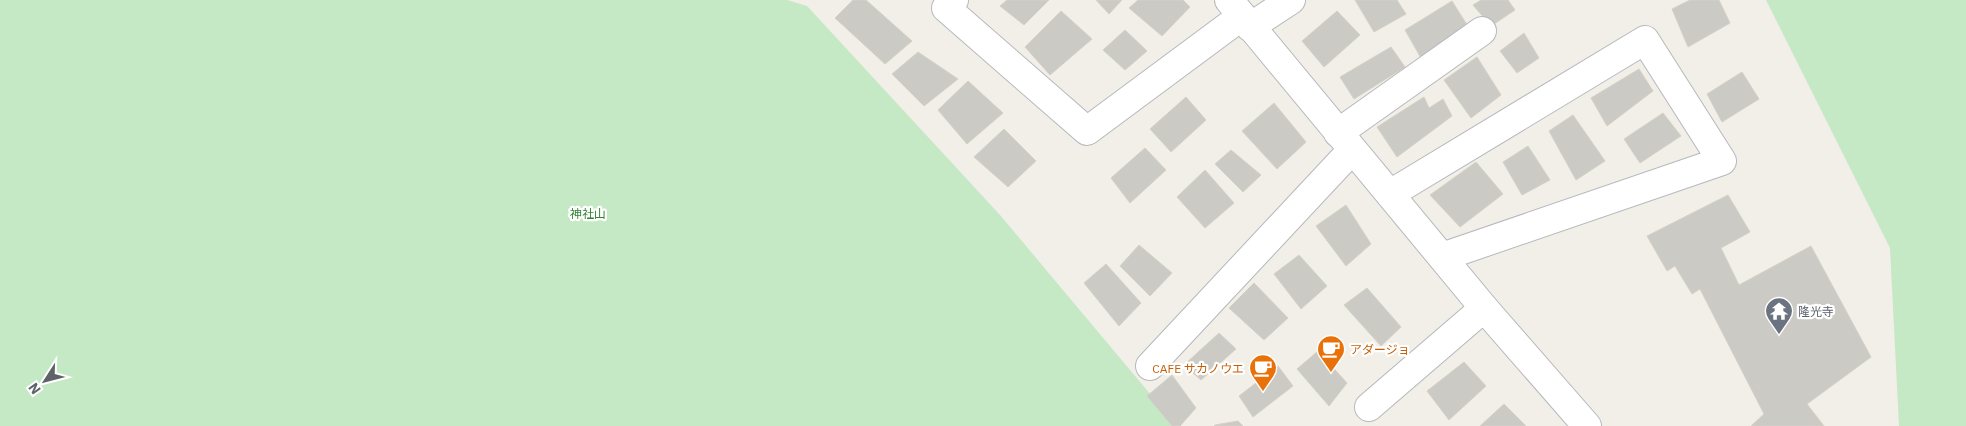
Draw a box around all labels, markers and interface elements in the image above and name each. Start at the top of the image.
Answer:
park label: 神社山 [570,206,606,221]
temple icon: 隆光寺 [1764,296,1794,335]
place label: 隆光寺 [1798,304,1834,319]
cafe icon: アダージョ [1316,334,1346,373]
place label: アダージョ [1350,342,1410,357]
cafe icon: CAFE サカノウエ [1248,353,1278,392]
north arrow [20,356,70,406]
place label: CAFE サカノウエ [1152,361,1244,376]
text: N [24,379,45,398]

